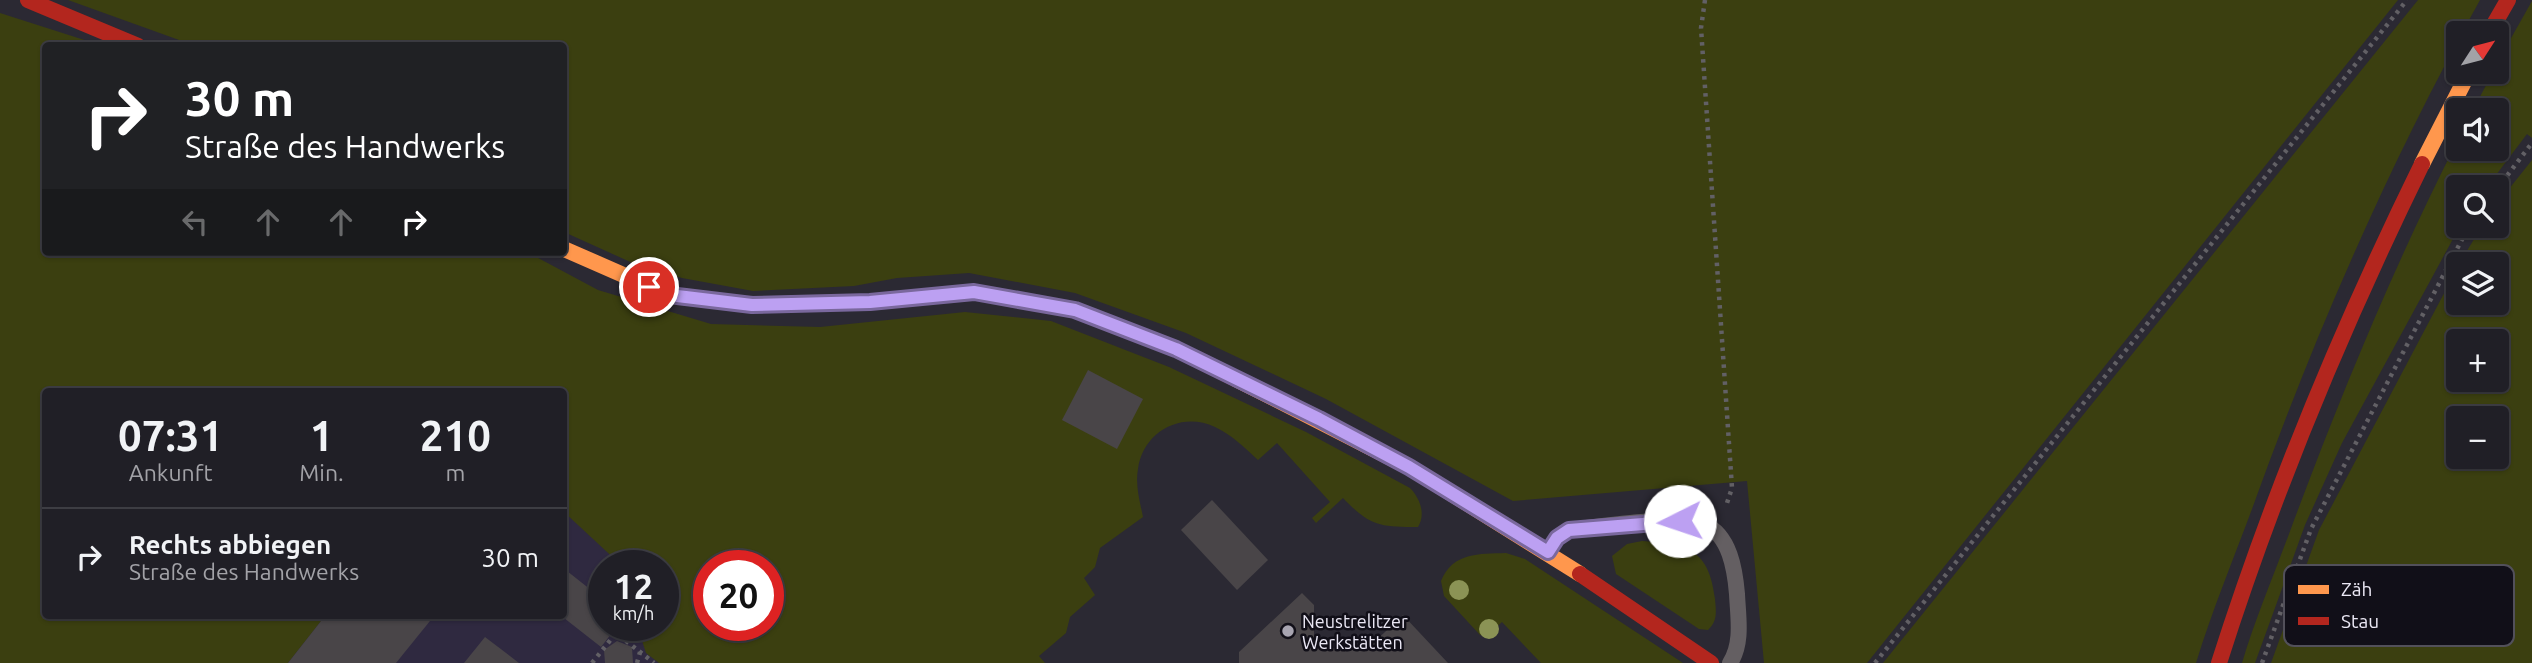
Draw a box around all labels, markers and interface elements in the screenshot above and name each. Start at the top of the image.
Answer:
north arrow [2446,21,2510,84]
map controls [2446,21,2509,469]
icon: right [70,70,161,161]
text: 30 m [185,70,294,125]
button: sound [2446,98,2509,161]
text: Straße des Handwerks [185,128,505,164]
button: search [2446,175,2509,238]
icon: left [176,203,214,241]
icon: ahead [249,203,287,241]
icon: ahead [322,203,360,241]
icon: right [395,203,433,241]
button: layers [2446,252,2509,315]
pin [619,257,679,317]
icon: arrive [630,268,668,306]
button: + [2446,329,2509,392]
button: − [2446,406,2509,469]
text: 07:31 [118,412,223,459]
text: 1 [310,412,333,459]
text: 210 [420,412,491,459]
text: Ankunft [129,460,213,485]
text: Min. [299,460,344,485]
text: m [445,460,465,485]
position arrow [1643,484,1717,558]
text: Rechts abbiegen [129,530,331,559]
icon: right [70,538,108,576]
text: 30 m [481,543,539,572]
speed limit sign: 20 [693,550,784,641]
text: Straße des Handwerks [129,559,359,584]
legend [2284,565,2514,646]
text: 12 [614,566,653,606]
text: Zäh [2341,578,2372,600]
text: km/h [613,603,654,623]
text: Stau [2341,610,2379,632]
place label: Neustrelitzer Werkstätten [1302,611,1408,652]
marker: Neustrelitzer Werkstätten [1280,623,1296,639]

